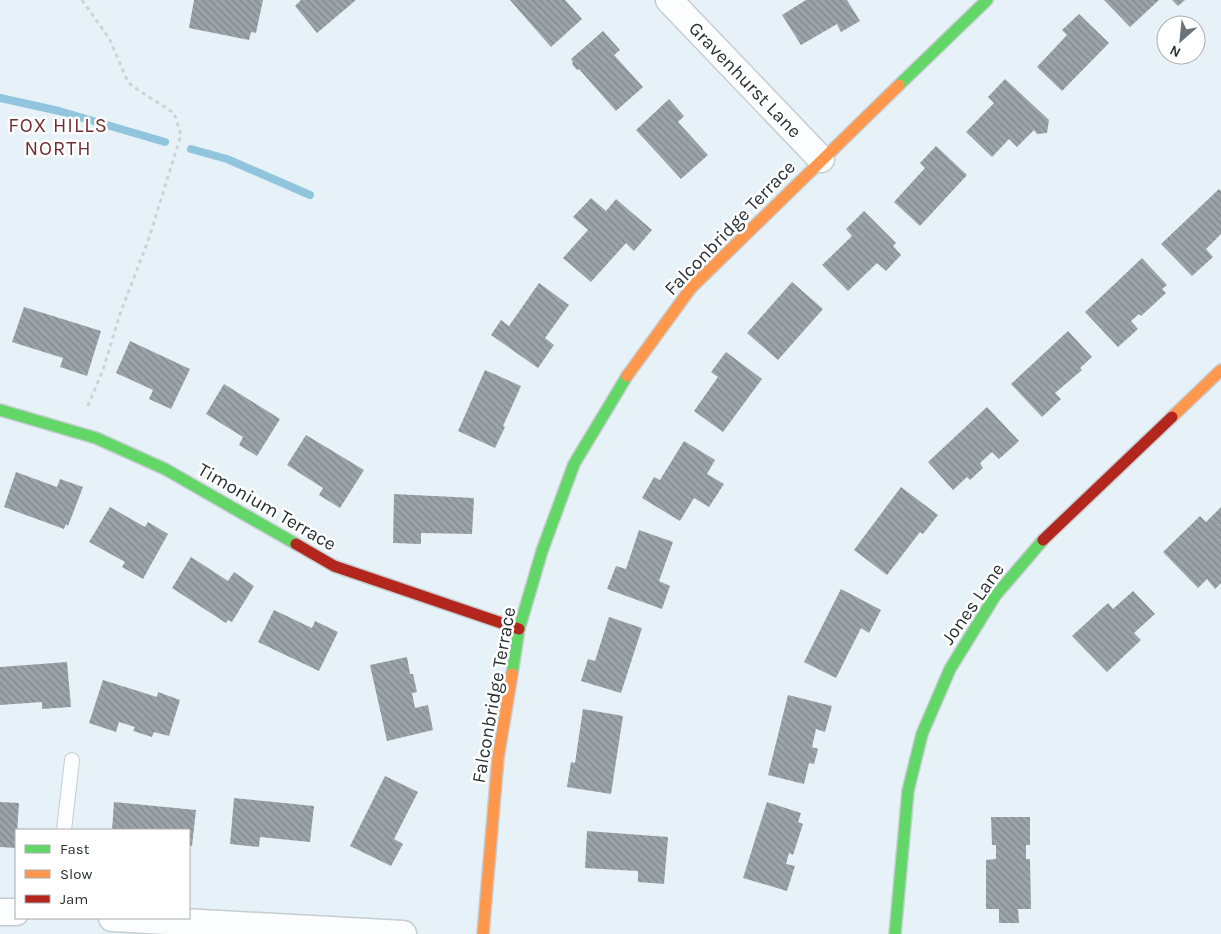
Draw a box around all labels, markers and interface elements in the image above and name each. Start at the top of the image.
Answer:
north arrow [1156,15,1206,65]
street label: Gravenhurst Lane [684,18,806,142]
text: N [1167,41,1184,61]
district label: FOX HILLS NORTH [8,114,108,160]
street label: Falconbridge Terrace [660,156,800,300]
street label: Timonium Terrace [194,459,340,555]
street label: Jones Lane [937,559,1009,649]
street label: Falconbridge Terrace [468,605,520,785]
legend [15,829,190,919]
text: Fast [60,840,90,858]
text: Slow [60,865,92,883]
text: Jam [60,890,88,908]

